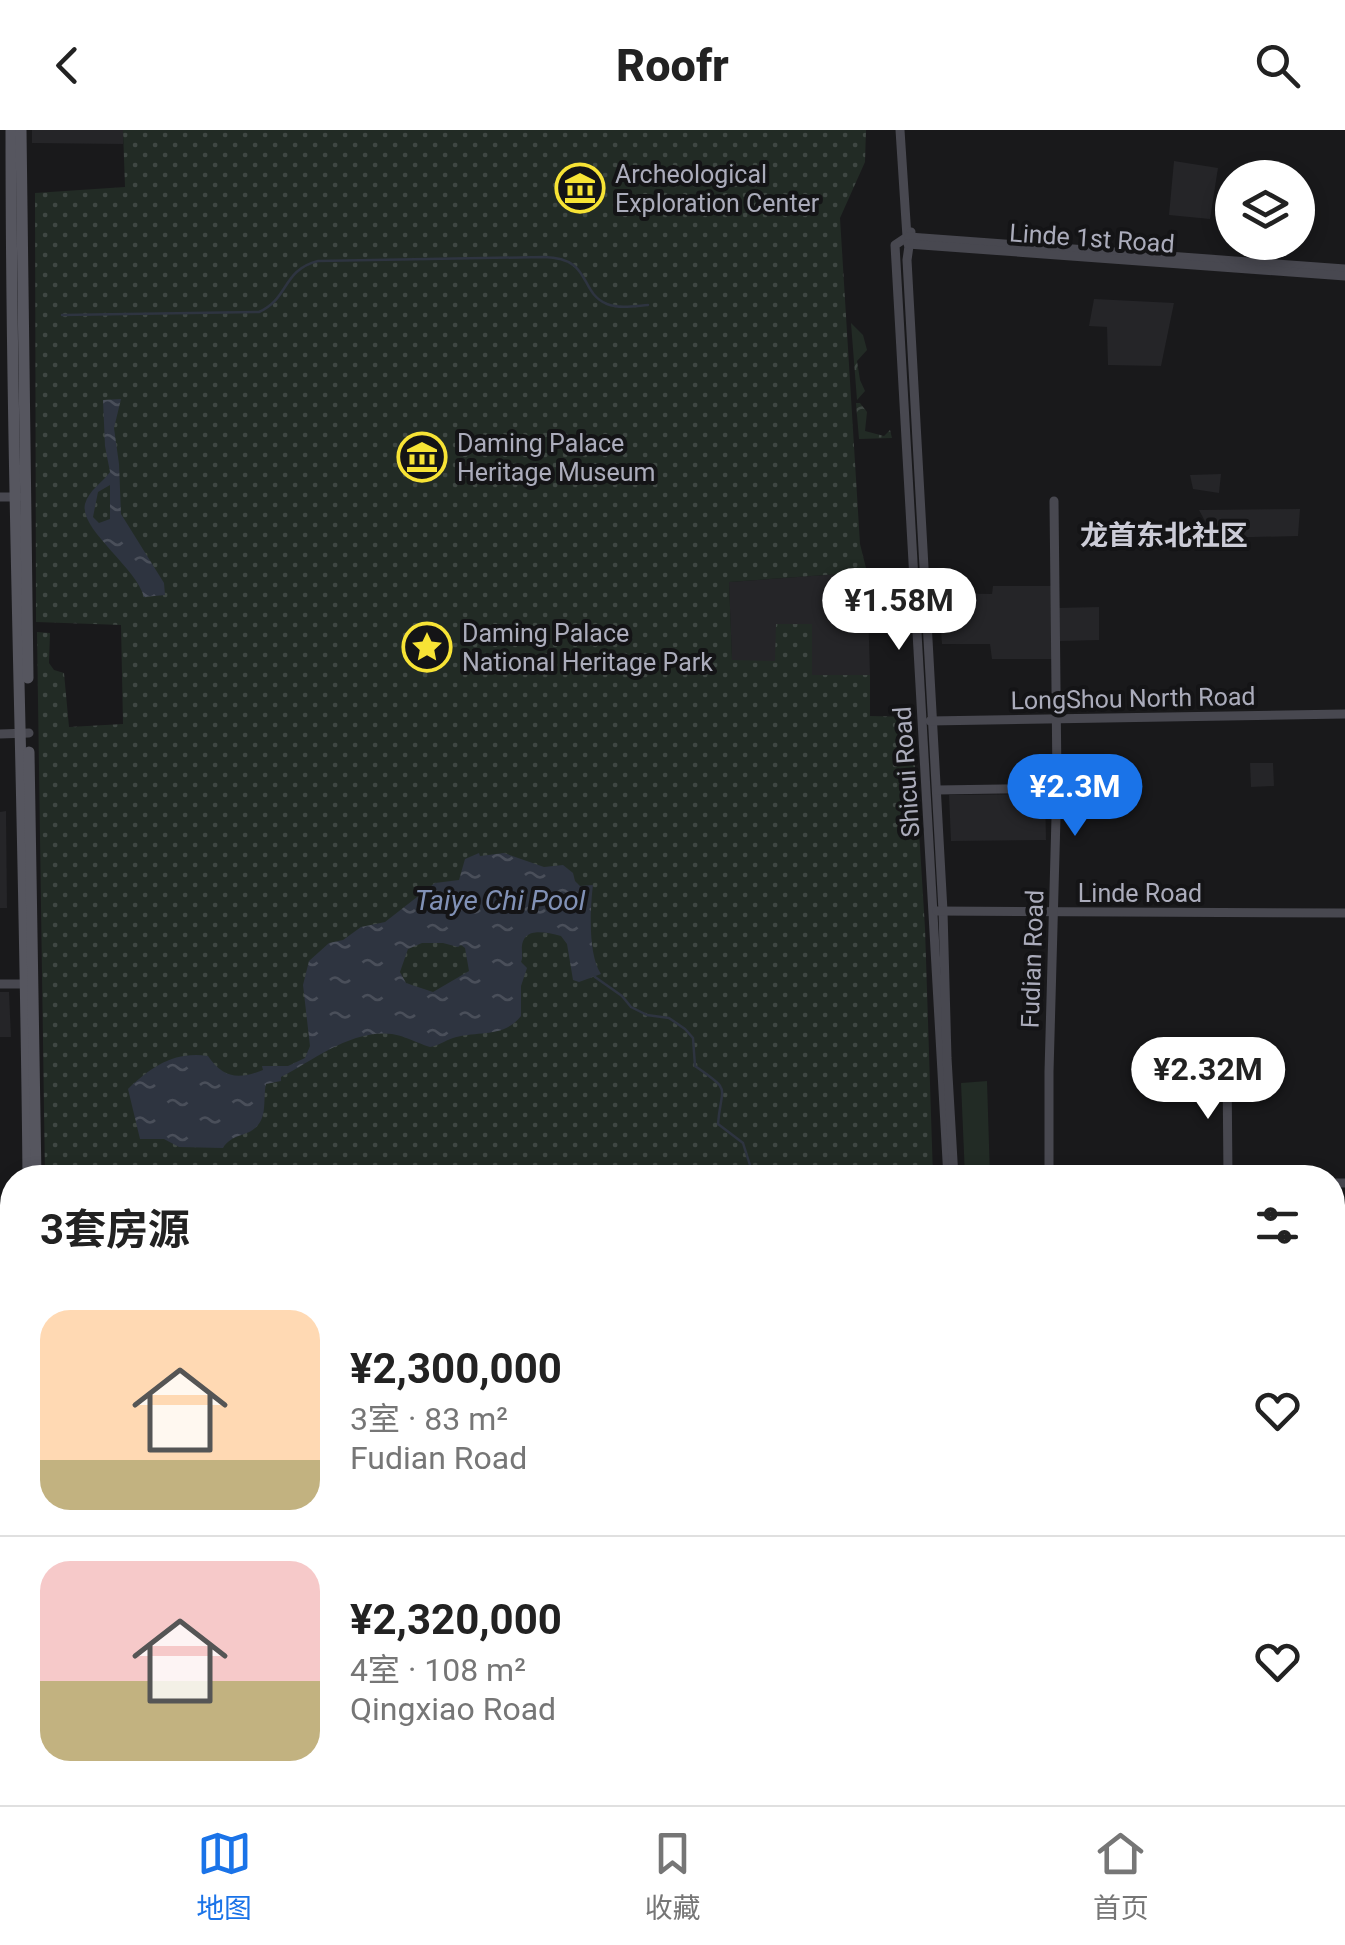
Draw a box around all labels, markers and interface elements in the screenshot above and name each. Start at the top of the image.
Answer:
icon: back [40,38,95,93]
icon: search [1250,38,1305,93]
text: Roofr [616,39,729,92]
place label: Archeological Exploration Center [615,160,820,218]
map controls [1215,160,1315,260]
button: layers [1215,160,1315,260]
museum icon: Archeological Exploration Center [554,162,606,214]
street label: Linde 1st Road [1008,218,1176,259]
place label: Daming Palace Heritage Museum [457,429,655,487]
museum icon: Daming Palace Heritage Museum [396,431,448,483]
district label: 龙首东北社区 [1080,519,1248,552]
pin: ¥1.58M [818,568,980,653]
text: ¥1.58M [844,581,954,619]
place label: Daming Palace National Heritage Park [462,619,713,677]
place icon: Daming Palace National Heritage Park [401,621,453,673]
street label: LongShou North Road [1010,682,1256,715]
street label: Shicui Road [887,706,926,838]
pin: ¥2.3M [1005,754,1145,839]
text: ¥2.3M [1029,767,1121,805]
street label: Linde Road [1078,879,1202,908]
water label: Taiye Chi Pool [415,884,586,917]
street label: Fudian Road [1016,889,1049,1029]
pin: ¥2.32M [1127,1037,1289,1122]
text: ¥2.32M [1153,1050,1263,1088]
icon: filters [1250,1198,1305,1253]
text: 3套房源 [40,1205,190,1254]
text: ¥2,300,000 [350,1344,562,1393]
icon: home [120,1350,240,1470]
icon: heart [1250,1383,1305,1438]
text: 3室 · 83 m² [350,1400,508,1438]
text: Fudian Road [350,1439,527,1477]
text: ¥2,320,000 [350,1595,562,1644]
icon: home [120,1601,240,1721]
icon: heart [1250,1634,1305,1689]
text: 4室 · 108 m² [350,1651,526,1689]
text: Qingxiao Road [350,1690,556,1728]
tab: 地图 [196,1826,252,1926]
tab: 收藏 [644,1826,701,1926]
tab: 首页 [1093,1826,1149,1926]

